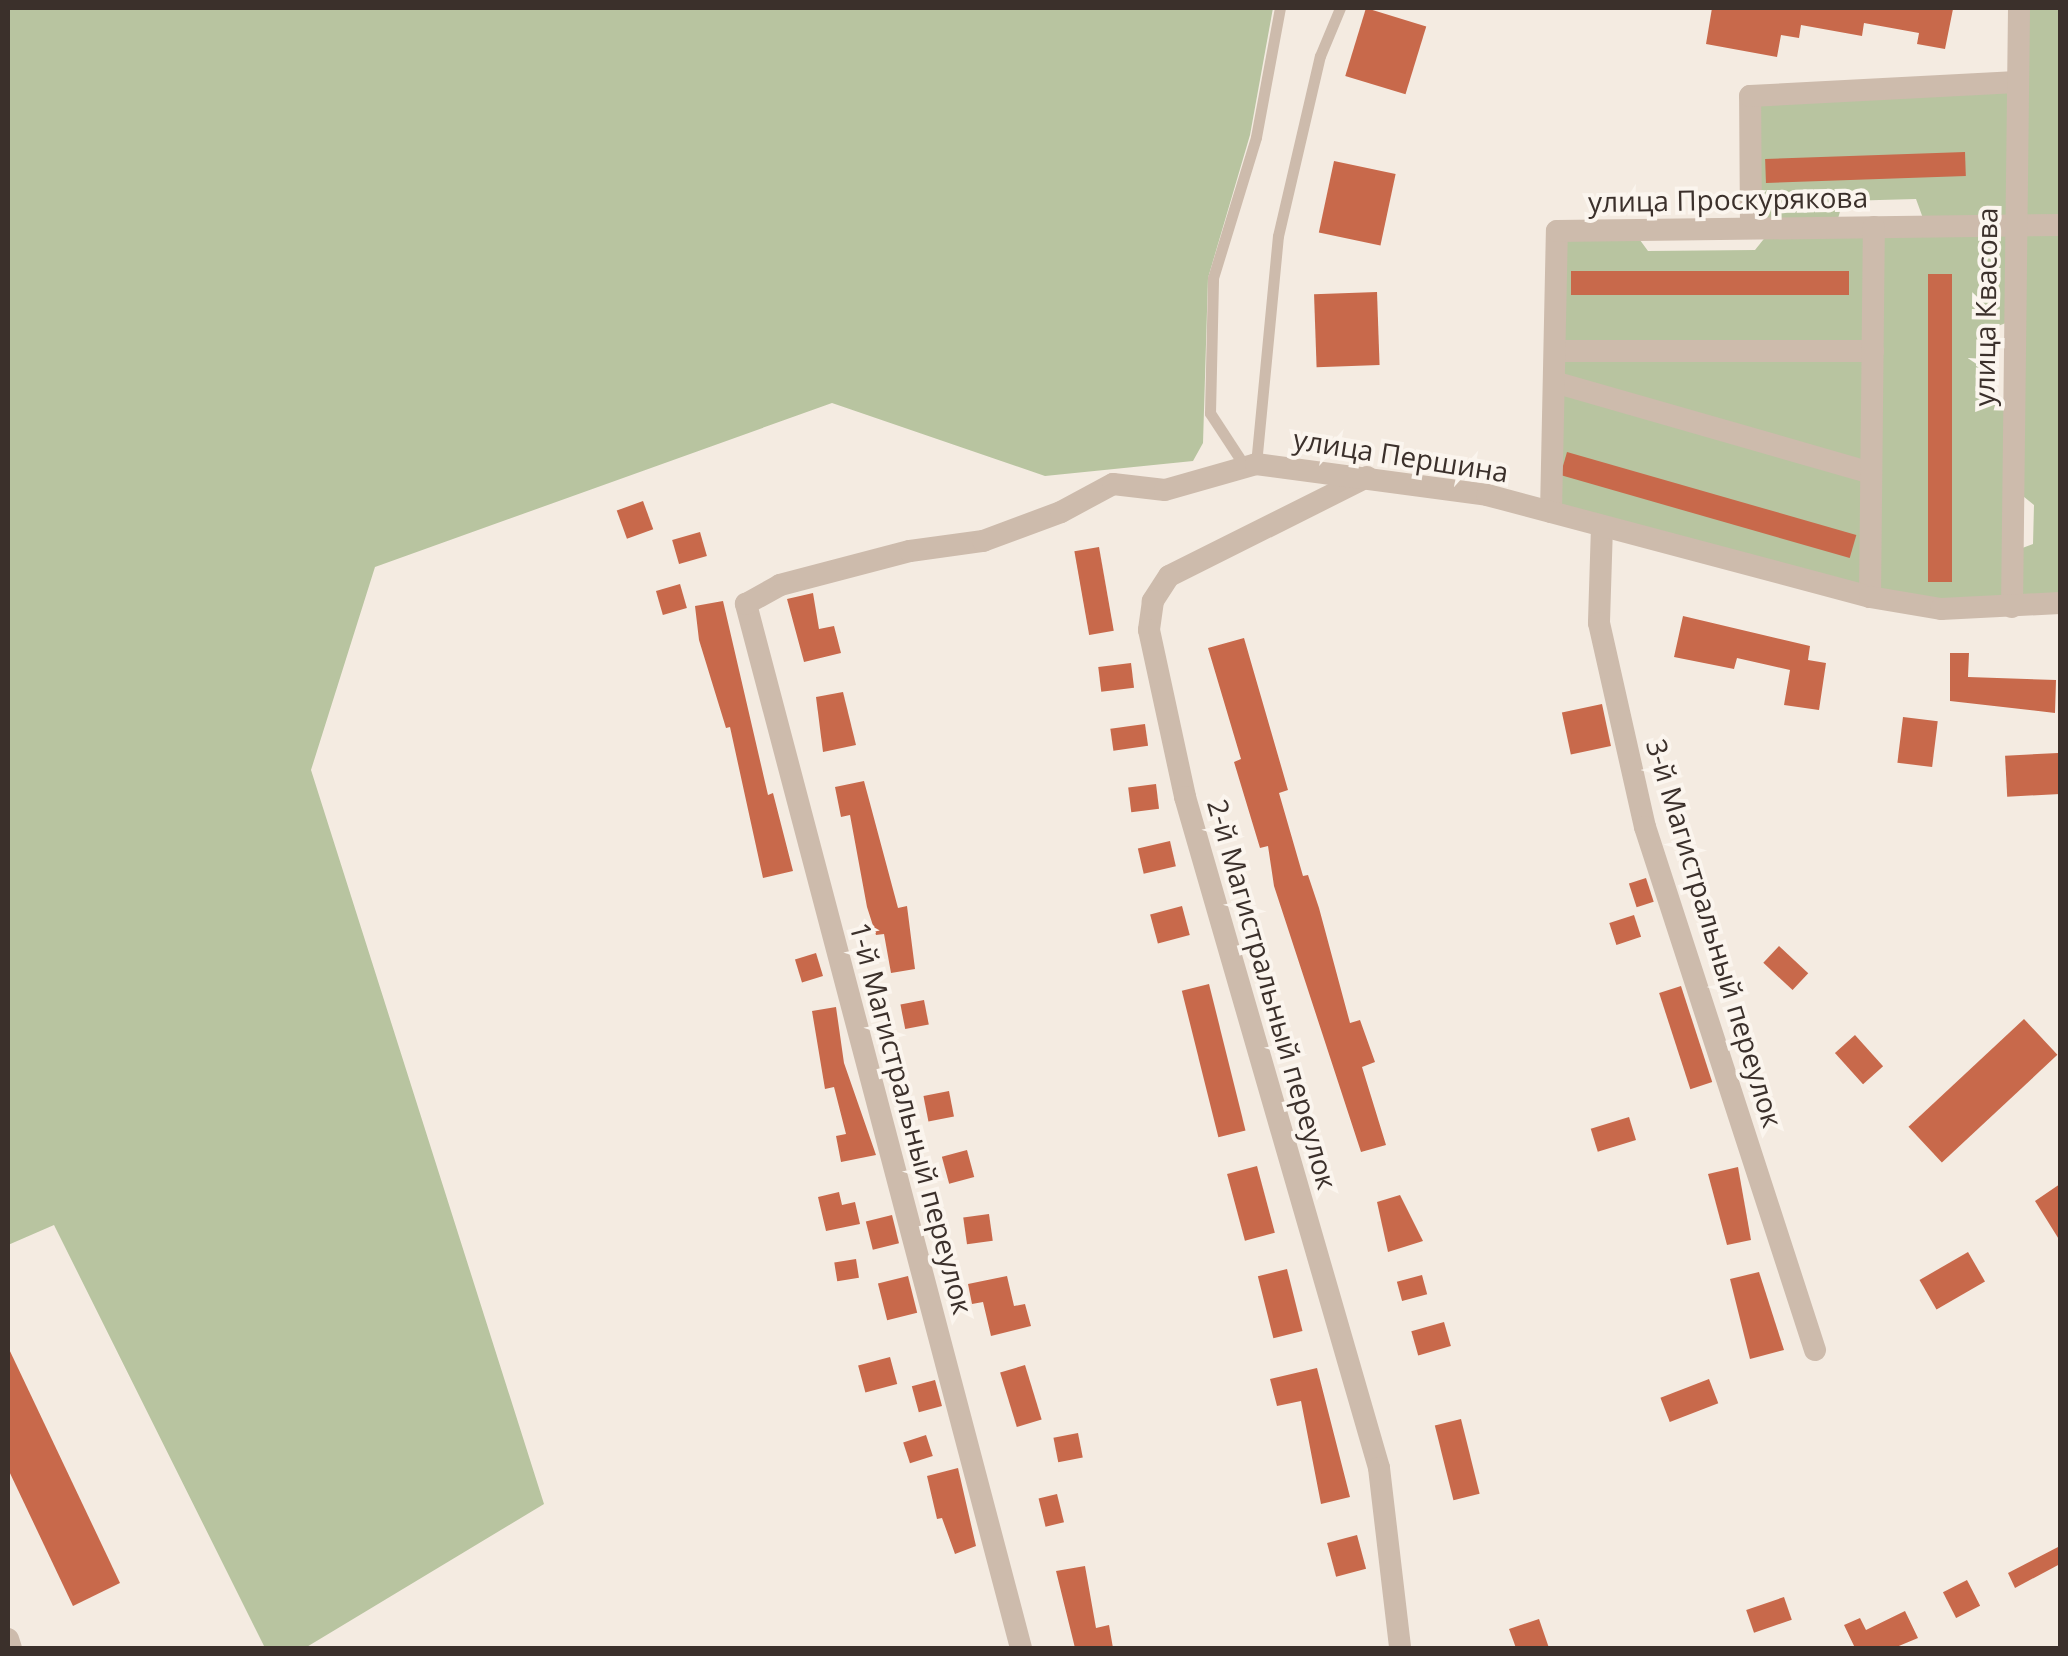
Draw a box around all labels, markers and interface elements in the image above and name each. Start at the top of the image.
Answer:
street label: улица Проскурякова [1588,180,1868,218]
street label: улица Квасова [1966,207,2004,407]
street label: улица Першина [1291,421,1511,489]
street label: 3-й Магистральный переулок [1640,735,1790,1131]
street label: 2-й Магистральный переулок [1201,795,1345,1193]
street label: 1-й Магистральный переулок [843,918,981,1318]

